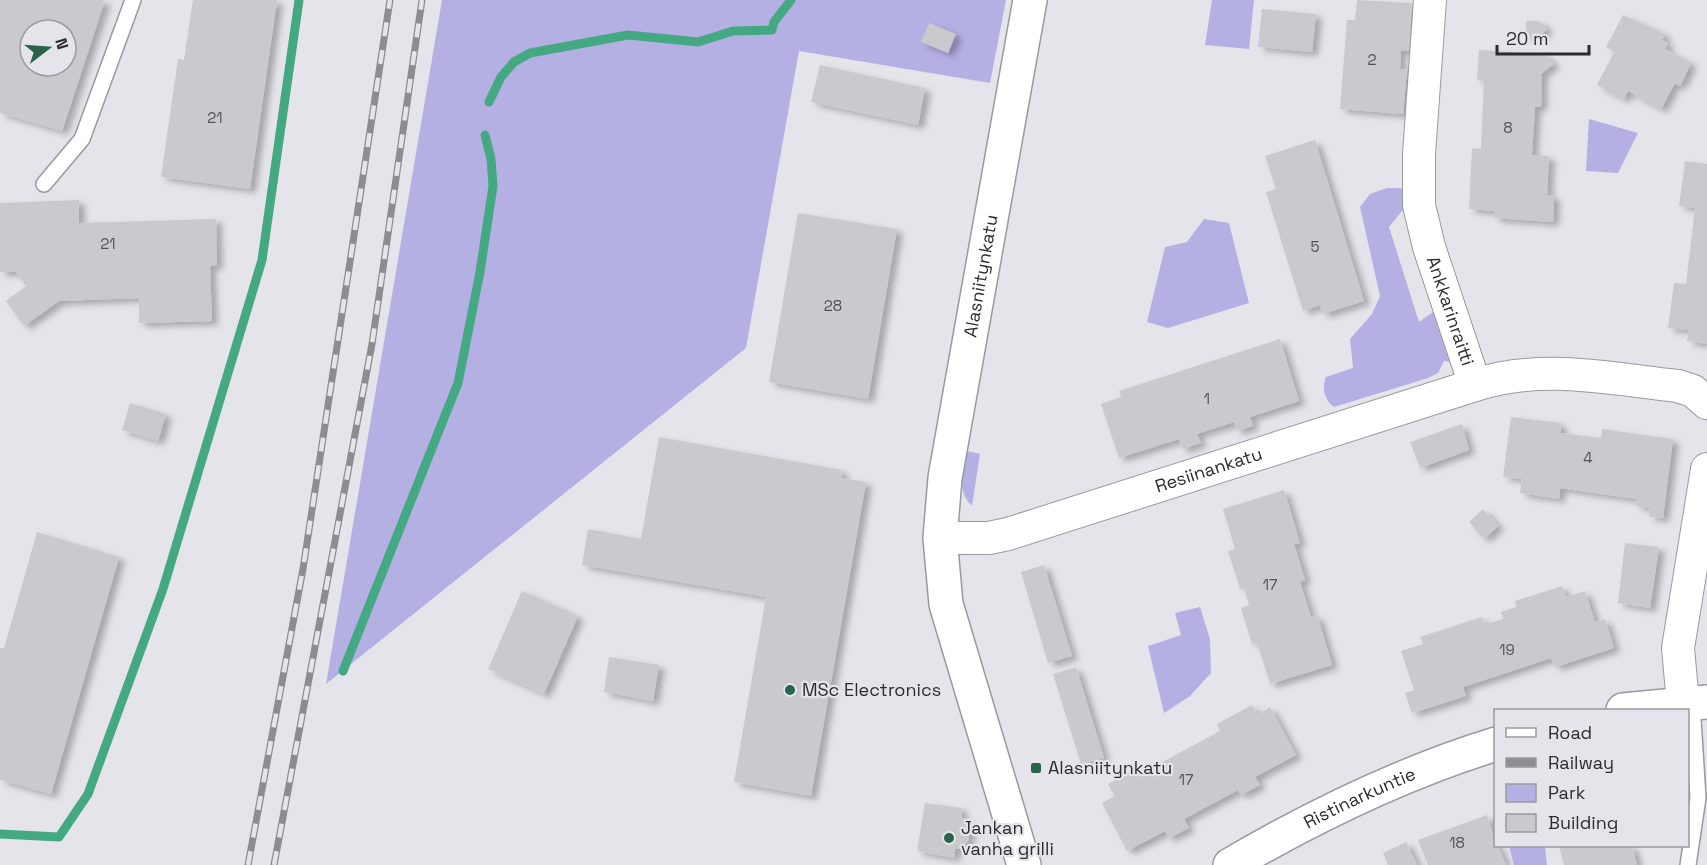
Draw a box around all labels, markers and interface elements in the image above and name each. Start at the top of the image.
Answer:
north arrow [18,18,78,78]
scale bar [1497,18,1588,56]
text: 20 m [1506,27,1549,50]
text: N [50,36,73,52]
house number: 2 [1367,50,1377,69]
house number: 21 [207,108,223,127]
house number: 8 [1503,118,1513,137]
street label: Alasniitynkatu [958,213,1003,339]
house number: 21 [100,234,116,253]
house number: 5 [1311,237,1320,256]
street label: Ankkarinraitti [1422,253,1480,369]
house number: 28 [824,296,842,315]
house number: 1 [1204,389,1210,408]
street label: Resiinankatu [1152,442,1265,497]
house number: 4 [1583,448,1593,467]
house number: 17 [1263,575,1277,594]
house number: 19 [1499,640,1515,659]
place label: MSc Electronics [802,678,941,701]
marker: MSc Electronics [783,683,797,697]
legend [1494,709,1689,847]
text: Road [1548,721,1592,744]
text: Railway [1548,751,1614,774]
place label: Alasniitynkatu [1048,756,1172,779]
marker: Alasniitynkatu [1029,761,1043,775]
street label: Ristinarkuntie [1299,762,1419,833]
house number: 17 [1179,770,1193,789]
text: Park [1548,781,1586,804]
text: Building [1548,811,1618,834]
place label: Jankan vanha grilli [961,816,1054,860]
marker: Jankan vanha grilli [942,831,956,845]
house number: 18 [1449,833,1465,852]

